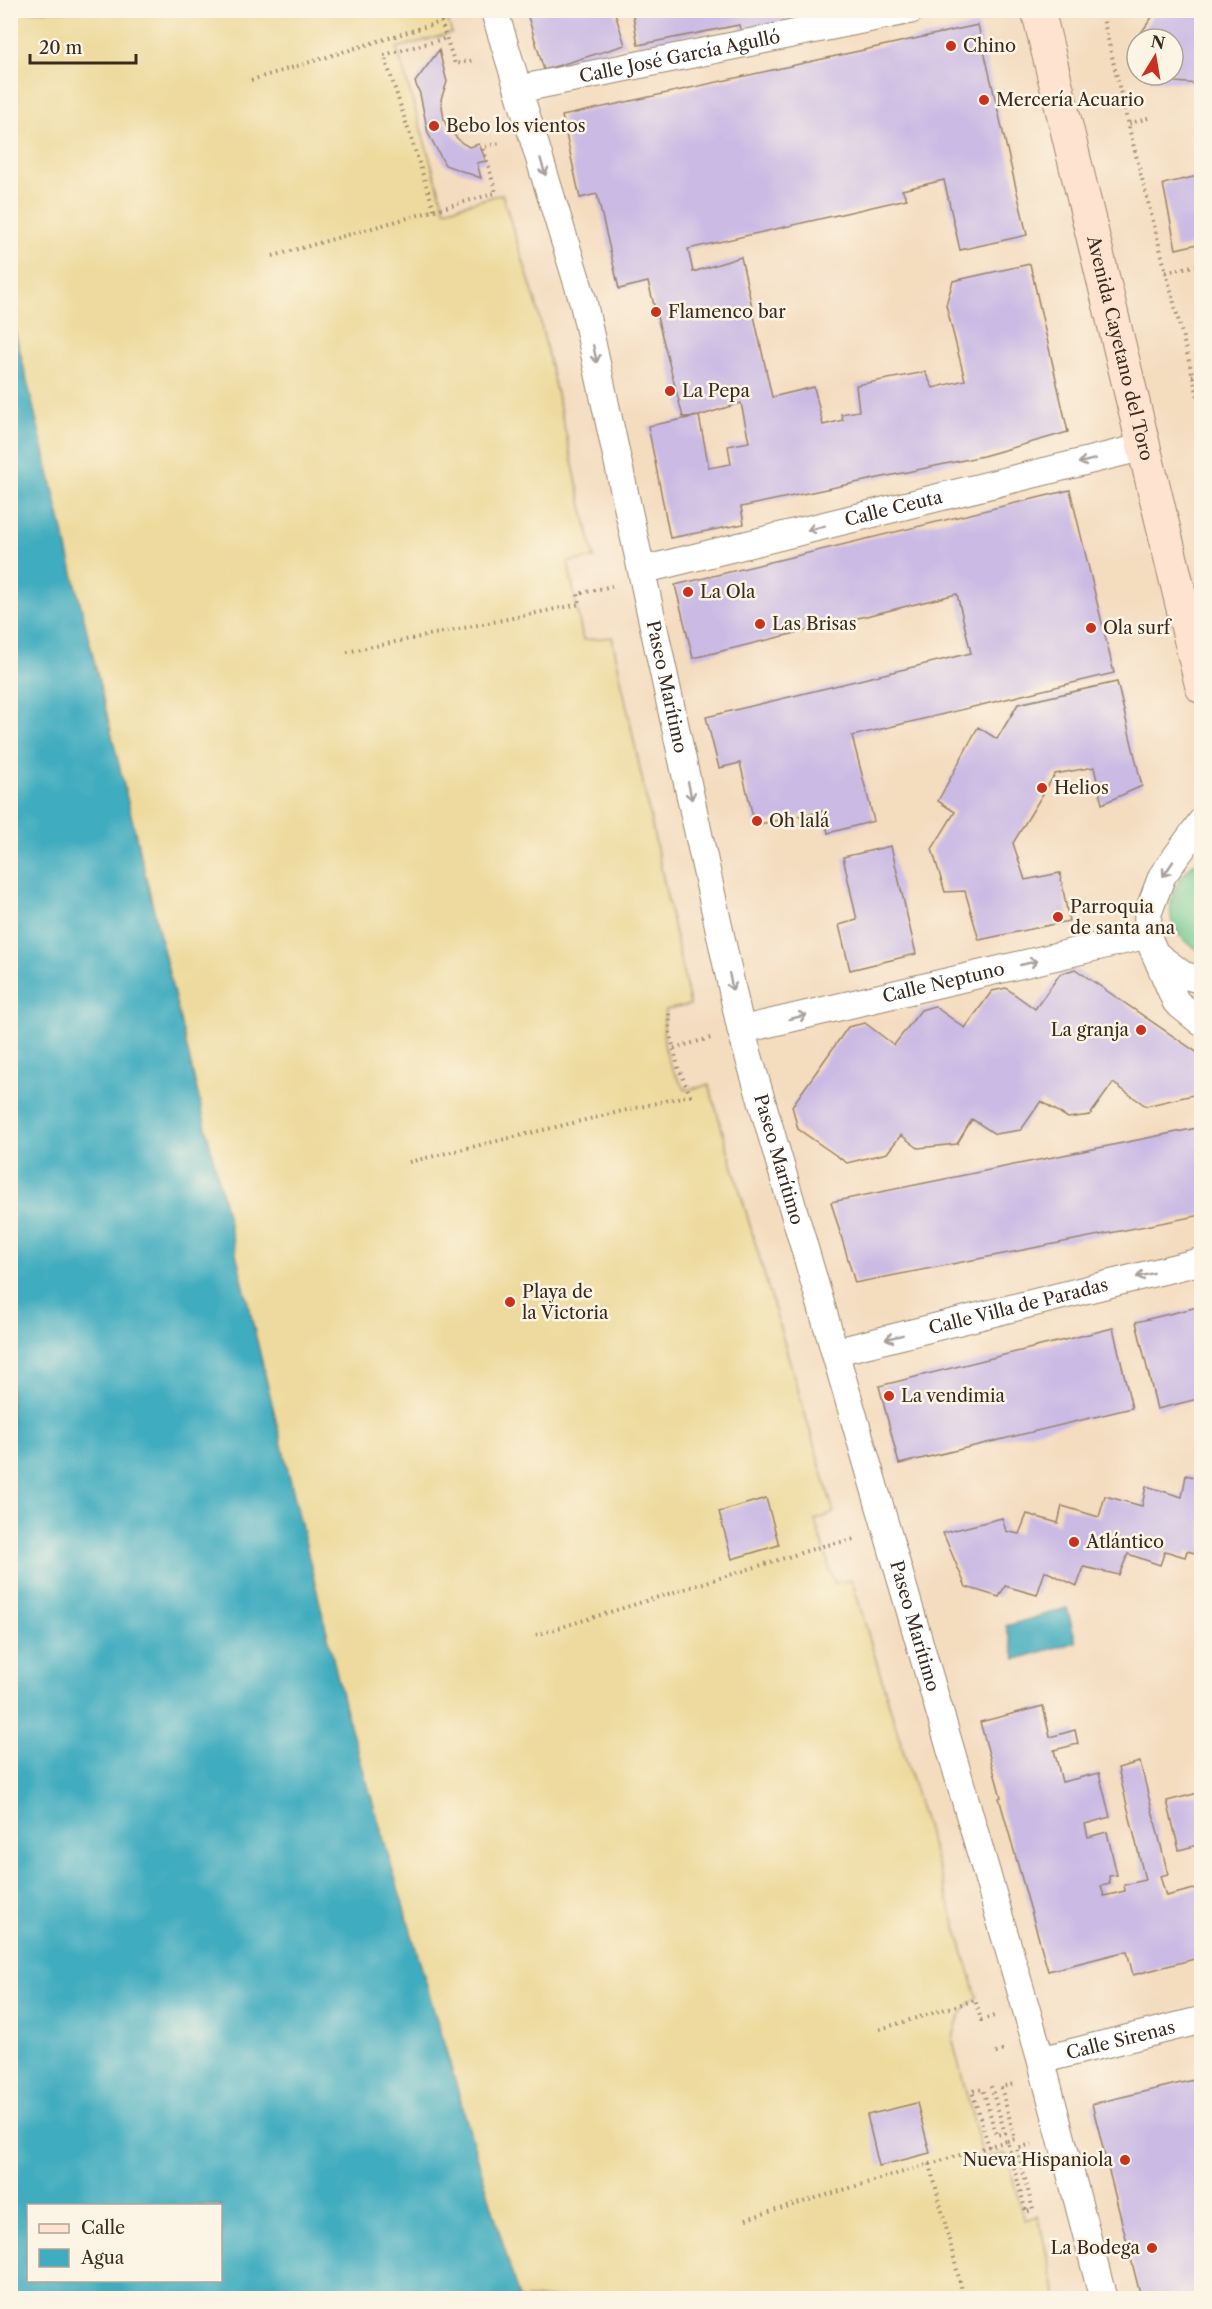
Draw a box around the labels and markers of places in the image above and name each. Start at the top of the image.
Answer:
place label: Chino [963,35,1016,57]
marker: Chino [944,39,958,53]
place label: Mercería Acuario [996,89,1144,111]
marker: Mercería Acuario [977,93,991,107]
place label: Bebo los vientos [446,115,586,137]
marker: Bebo los vientos [427,119,441,133]
place label: Flamenco bar [668,301,786,323]
marker: Flamenco bar [649,305,663,319]
place label: La Pepa [682,380,750,402]
marker: La Pepa [663,384,677,398]
place label: La Ola [700,581,756,603]
marker: La Ola [681,585,695,599]
place label: Las Brisas [772,613,857,635]
marker: Las Brisas [753,617,767,631]
place label: Ola surf [1103,617,1173,639]
marker: Ola surf [1084,621,1098,635]
place label: Helios [1054,777,1109,799]
marker: Helios [1035,781,1049,795]
place label: Oh lalá [769,810,830,832]
marker: Oh lalá [750,814,764,828]
place label: Parroquia de santa ana [1070,896,1176,939]
marker: Parroquia de santa ana [1051,910,1065,924]
place label: La granja [1051,1019,1129,1041]
marker: La granja [1134,1023,1148,1037]
place label: Playa de la Victoria [522,1281,609,1324]
marker: Playa de la Victoria [503,1295,517,1309]
place label: La vendimia [901,1385,1006,1407]
marker: La vendimia [882,1389,896,1403]
place label: Atlántico [1085,1531,1164,1553]
marker: Atlántico [1067,1535,1081,1549]
place label: Nueva Hispaniola [962,2149,1114,2171]
marker: Nueva Hispaniola [1118,2153,1132,2167]
place label: La Bodega [1051,2237,1140,2259]
marker: La Bodega [1145,2241,1159,2255]

